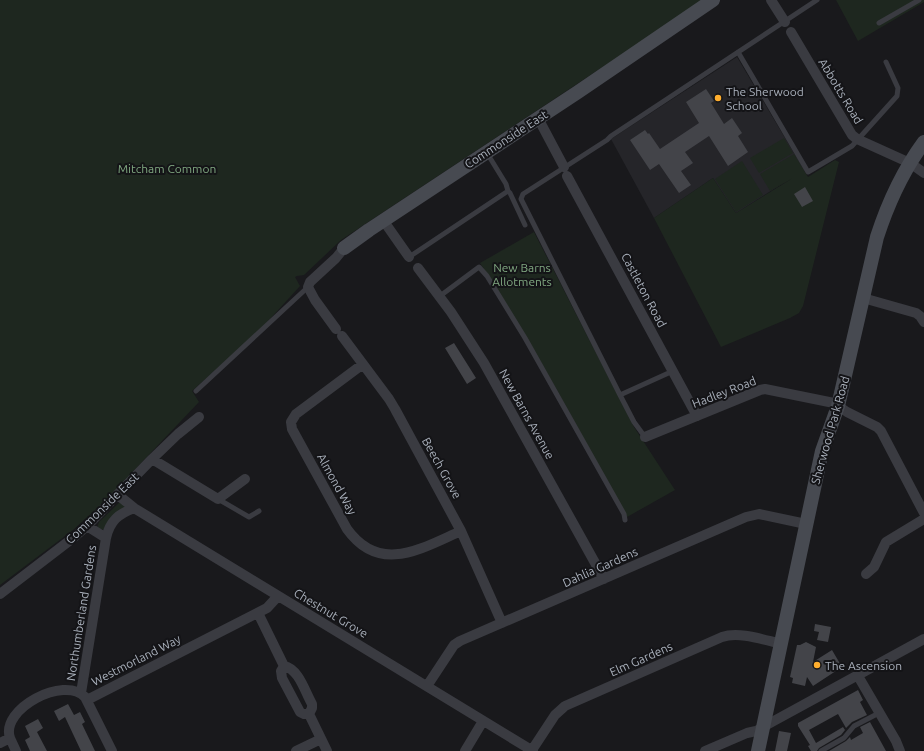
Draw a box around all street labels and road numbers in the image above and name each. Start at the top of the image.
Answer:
street label: Abbotts Road [816,56,866,126]
street label: Commonside East [462,107,550,171]
street label: Castleton Road [619,251,669,329]
street label: New Barns Avenue [497,367,557,461]
street label: Hadley Road [690,374,758,410]
street label: Sherwood Park Road [808,374,852,486]
street label: Beech Grove [420,435,464,501]
street label: Almond Way [315,451,359,517]
street label: Commonside East [63,470,141,546]
street label: Northumberland Gardens [64,544,98,682]
street label: Dahlia Gardens [560,545,640,589]
street label: Chestnut Grove [292,586,370,640]
street label: Westmorland Way [89,632,183,688]
street label: Elm Gardens [608,639,674,679]

